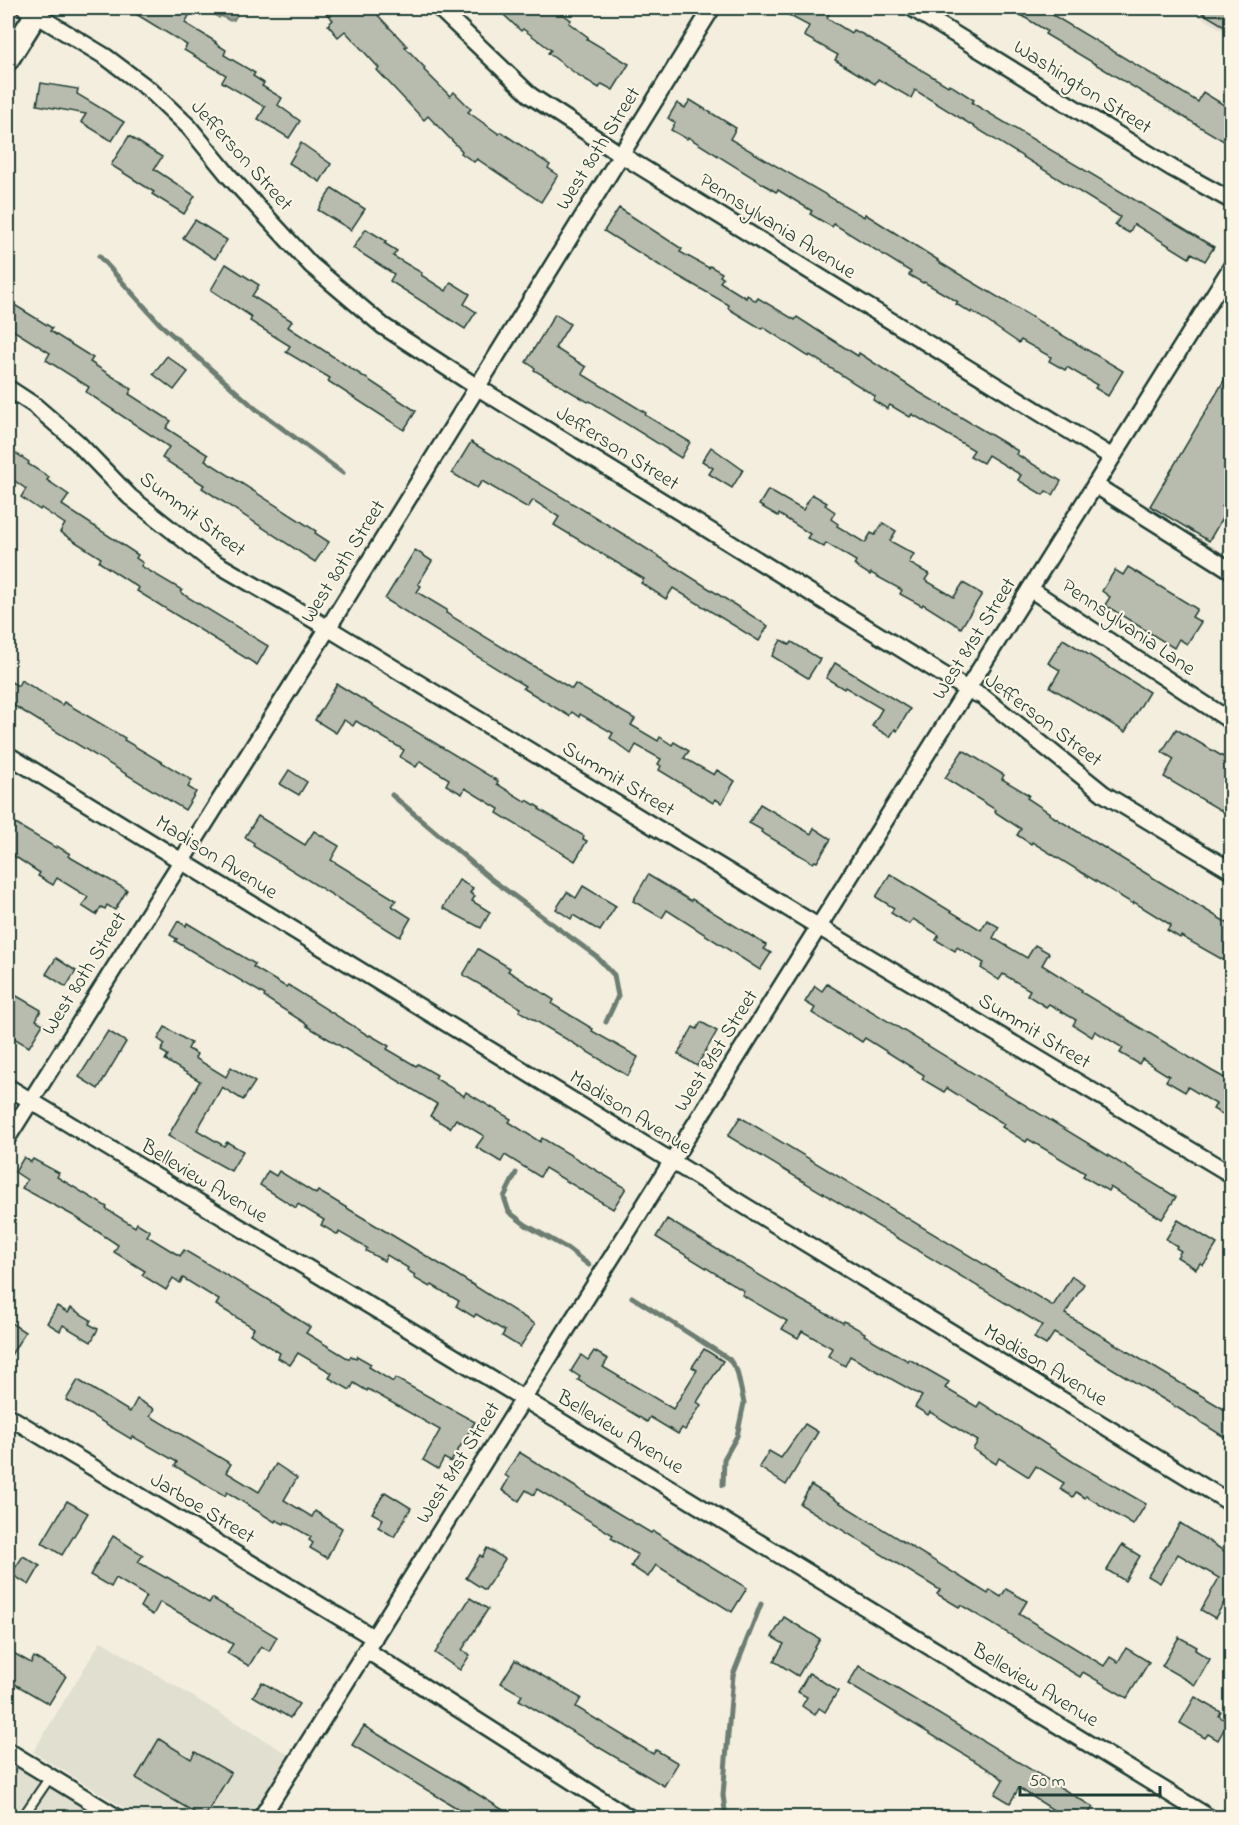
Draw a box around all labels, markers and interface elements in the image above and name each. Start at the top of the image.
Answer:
street label: Washington Street [1006,33,1157,144]
street label: West 80th Street [549,81,649,217]
street label: Jefferson Street [183,94,299,218]
street label: Pennsylvania Avenue [692,167,862,289]
street label: Jefferson Street [549,399,685,499]
street label: Summit Street [132,465,252,565]
street label: West 80th Street [294,494,394,630]
street label: West 81st Street [925,572,1025,706]
street label: Pennsylvania Lane [1054,572,1202,686]
street label: Jefferson Street [978,667,1108,775]
street label: Summit Street [556,734,680,826]
street label: Madison Avenue [149,808,284,908]
street label: West 80th Street [35,906,135,1042]
street label: West 81st Street [667,984,767,1118]
street label: Summit Street [972,986,1096,1078]
street label: Madison Avenue [563,1063,698,1163]
street label: Belleview Avenue [134,1132,274,1232]
street label: Madison Avenue [977,1317,1113,1415]
street label: Belleview Avenue [550,1383,690,1483]
street label: West 81st Street [409,1396,509,1530]
street label: Jarboe Street [144,1466,260,1552]
street label: Belleview Avenue [965,1636,1105,1736]
scale bar [1020,1759,1160,1797]
text: 50 m [1029,1769,1066,1795]

